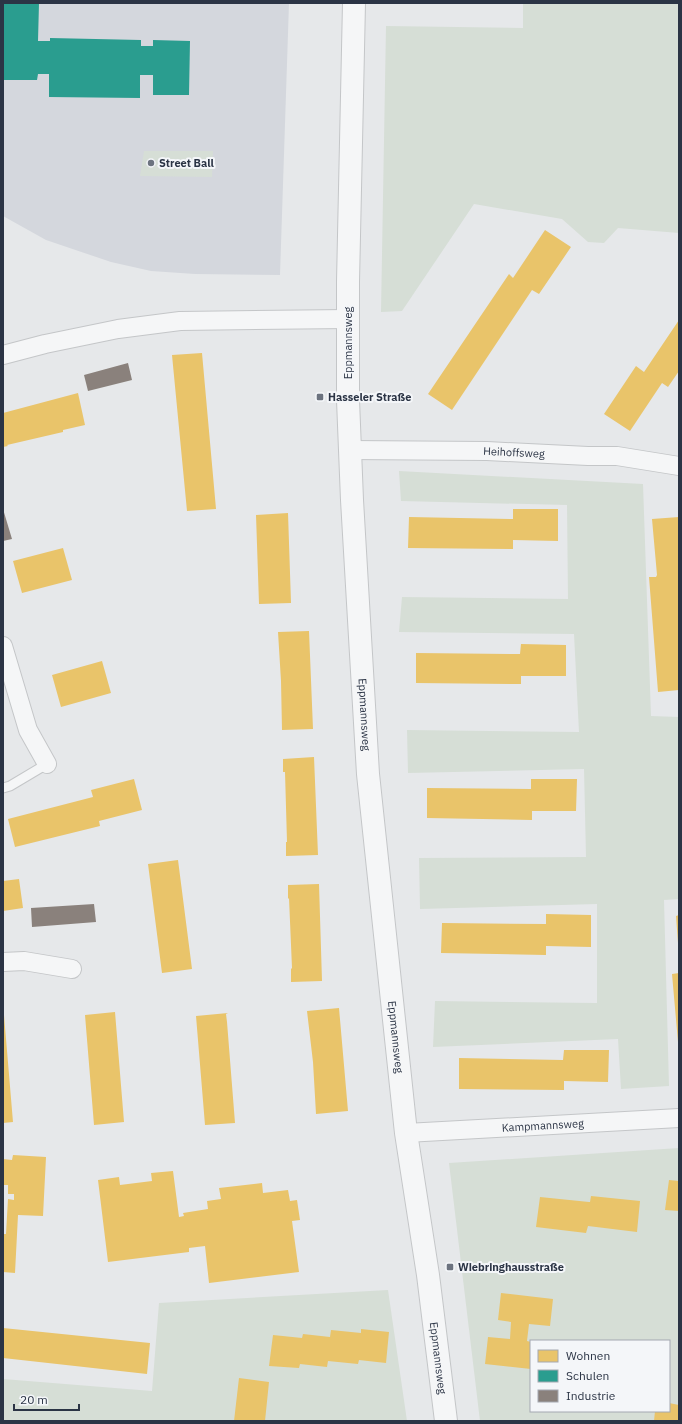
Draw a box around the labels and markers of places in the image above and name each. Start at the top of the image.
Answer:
place label: Street Ball [159,156,214,170]
marker: Street Ball [146,158,156,168]
place label: Hasseler Straße [328,390,411,404]
marker: Hasseler Straße [315,392,325,402]
place label: Wiebringhausstraße [458,1260,564,1274]
marker: Wiebringhausstraße [445,1262,455,1272]

